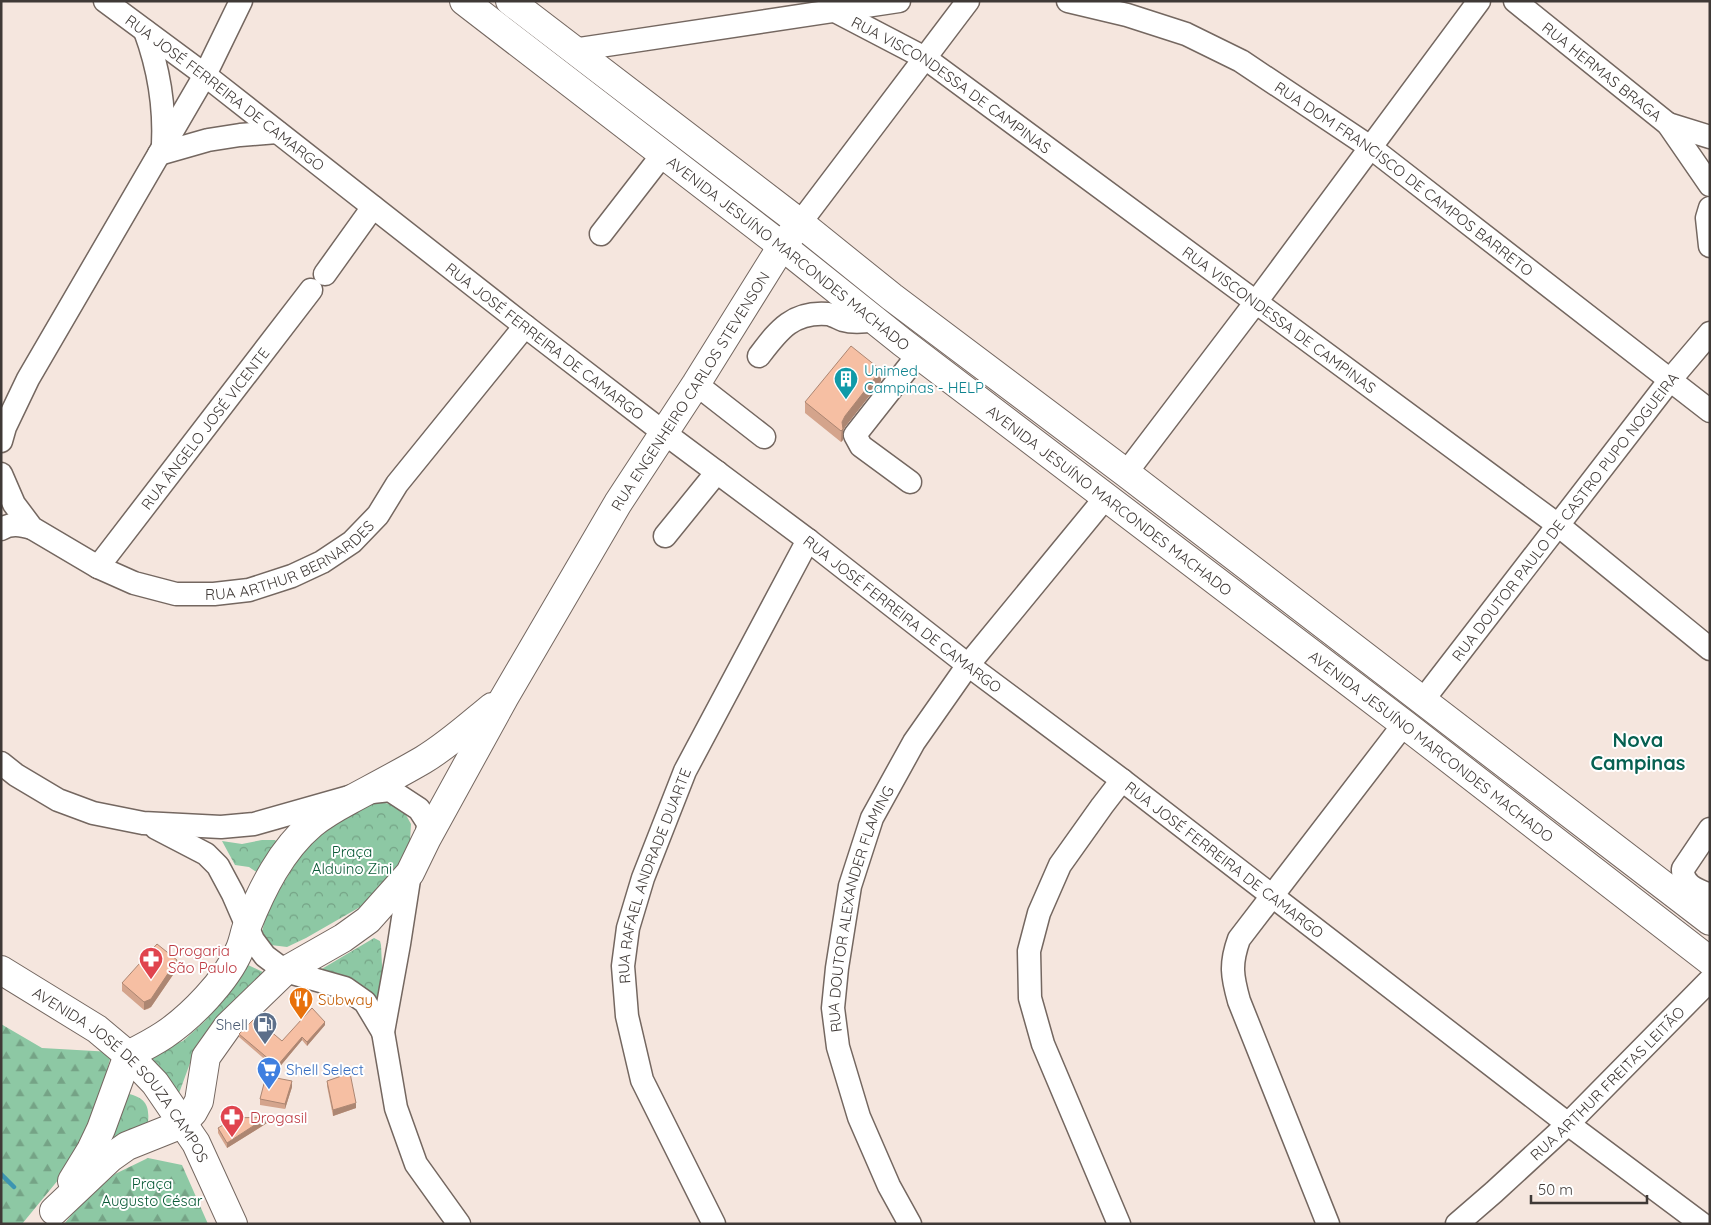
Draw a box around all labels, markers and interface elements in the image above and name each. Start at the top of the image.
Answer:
street label: RUA JOSÉ FERREIRA DE CAMARGO [122,10,328,175]
street label: RUA VISCONDESSA DE CAMPINAS [848,12,1055,157]
street label: RUA HERMAS BRAGA [1539,17,1666,125]
street label: RUA DOM FRANCISCO DE CAMPOS BARRETO [1271,77,1537,280]
street label: AVENIDA JESUÍNO MARCONDES MACHADO [664,152,914,354]
street label: RUA VISCONDESSA DE CAMPINAS [1179,242,1380,397]
street label: RUA JOSÉ FERREIRA DE CAMARGO [442,258,648,424]
street label: RUA ENGENHEIRO CARLOS STEVENSON [606,268,773,514]
street label: RUA ÂNGELO JOSÉ VICENTE [136,344,273,513]
place label: Unimed Campinas - HELP [864,361,984,397]
building icon: Unimed Campinas - HELP [833,366,859,400]
street label: RUA DOUTOR PAULO DE CASTRO PUPO NOGUEIRA [1447,368,1682,665]
street label: AVENIDA JESUÍNO MARCONDES MACHADO [983,401,1236,599]
street label: RUA ARTHUR BERNARDES [205,516,378,604]
street label: RUA JOSÉ FERREIRA DE CAMARGO [800,531,1006,697]
street label: AVENIDA JESUÍNO MARCONDES MACHADO [1305,646,1557,846]
district label: Nova Campinas [1591,727,1685,775]
street label: RUA RAFAEL ANDRADE DUARTE [613,765,695,984]
street label: RUA JOSÉ FERREIRA DE CAMARGO [1122,777,1328,942]
street label: RUA DOUTOR ALEXANDER FLAMING [823,782,898,1034]
park label: Praça Alduino Zini [312,842,392,878]
place label: Drogaria São Paulo [168,941,237,977]
pharmacy icon: Drogaria São Paulo [138,946,164,980]
street label: AVENIDA JOSÉ DE SOUZA CAMPOS [29,982,213,1165]
restaurant icon: Subway [288,986,314,1020]
place label: Subway [318,990,373,1009]
street label: RUA ARTHUR FREITAS LEITÃO [1526,1002,1688,1164]
fuel station icon: Shell [252,1011,278,1045]
place label: Shell [216,1015,248,1034]
supermarket icon: Shell Select [256,1056,282,1090]
place label: Shell Select [286,1060,364,1079]
pharmacy icon: Drogasil [219,1104,245,1138]
place label: Drogasil [250,1108,307,1127]
scale bar [1531,1172,1647,1204]
park label: Praça Augusto César [101,1174,203,1210]
text: 50 m [1538,1180,1573,1199]

